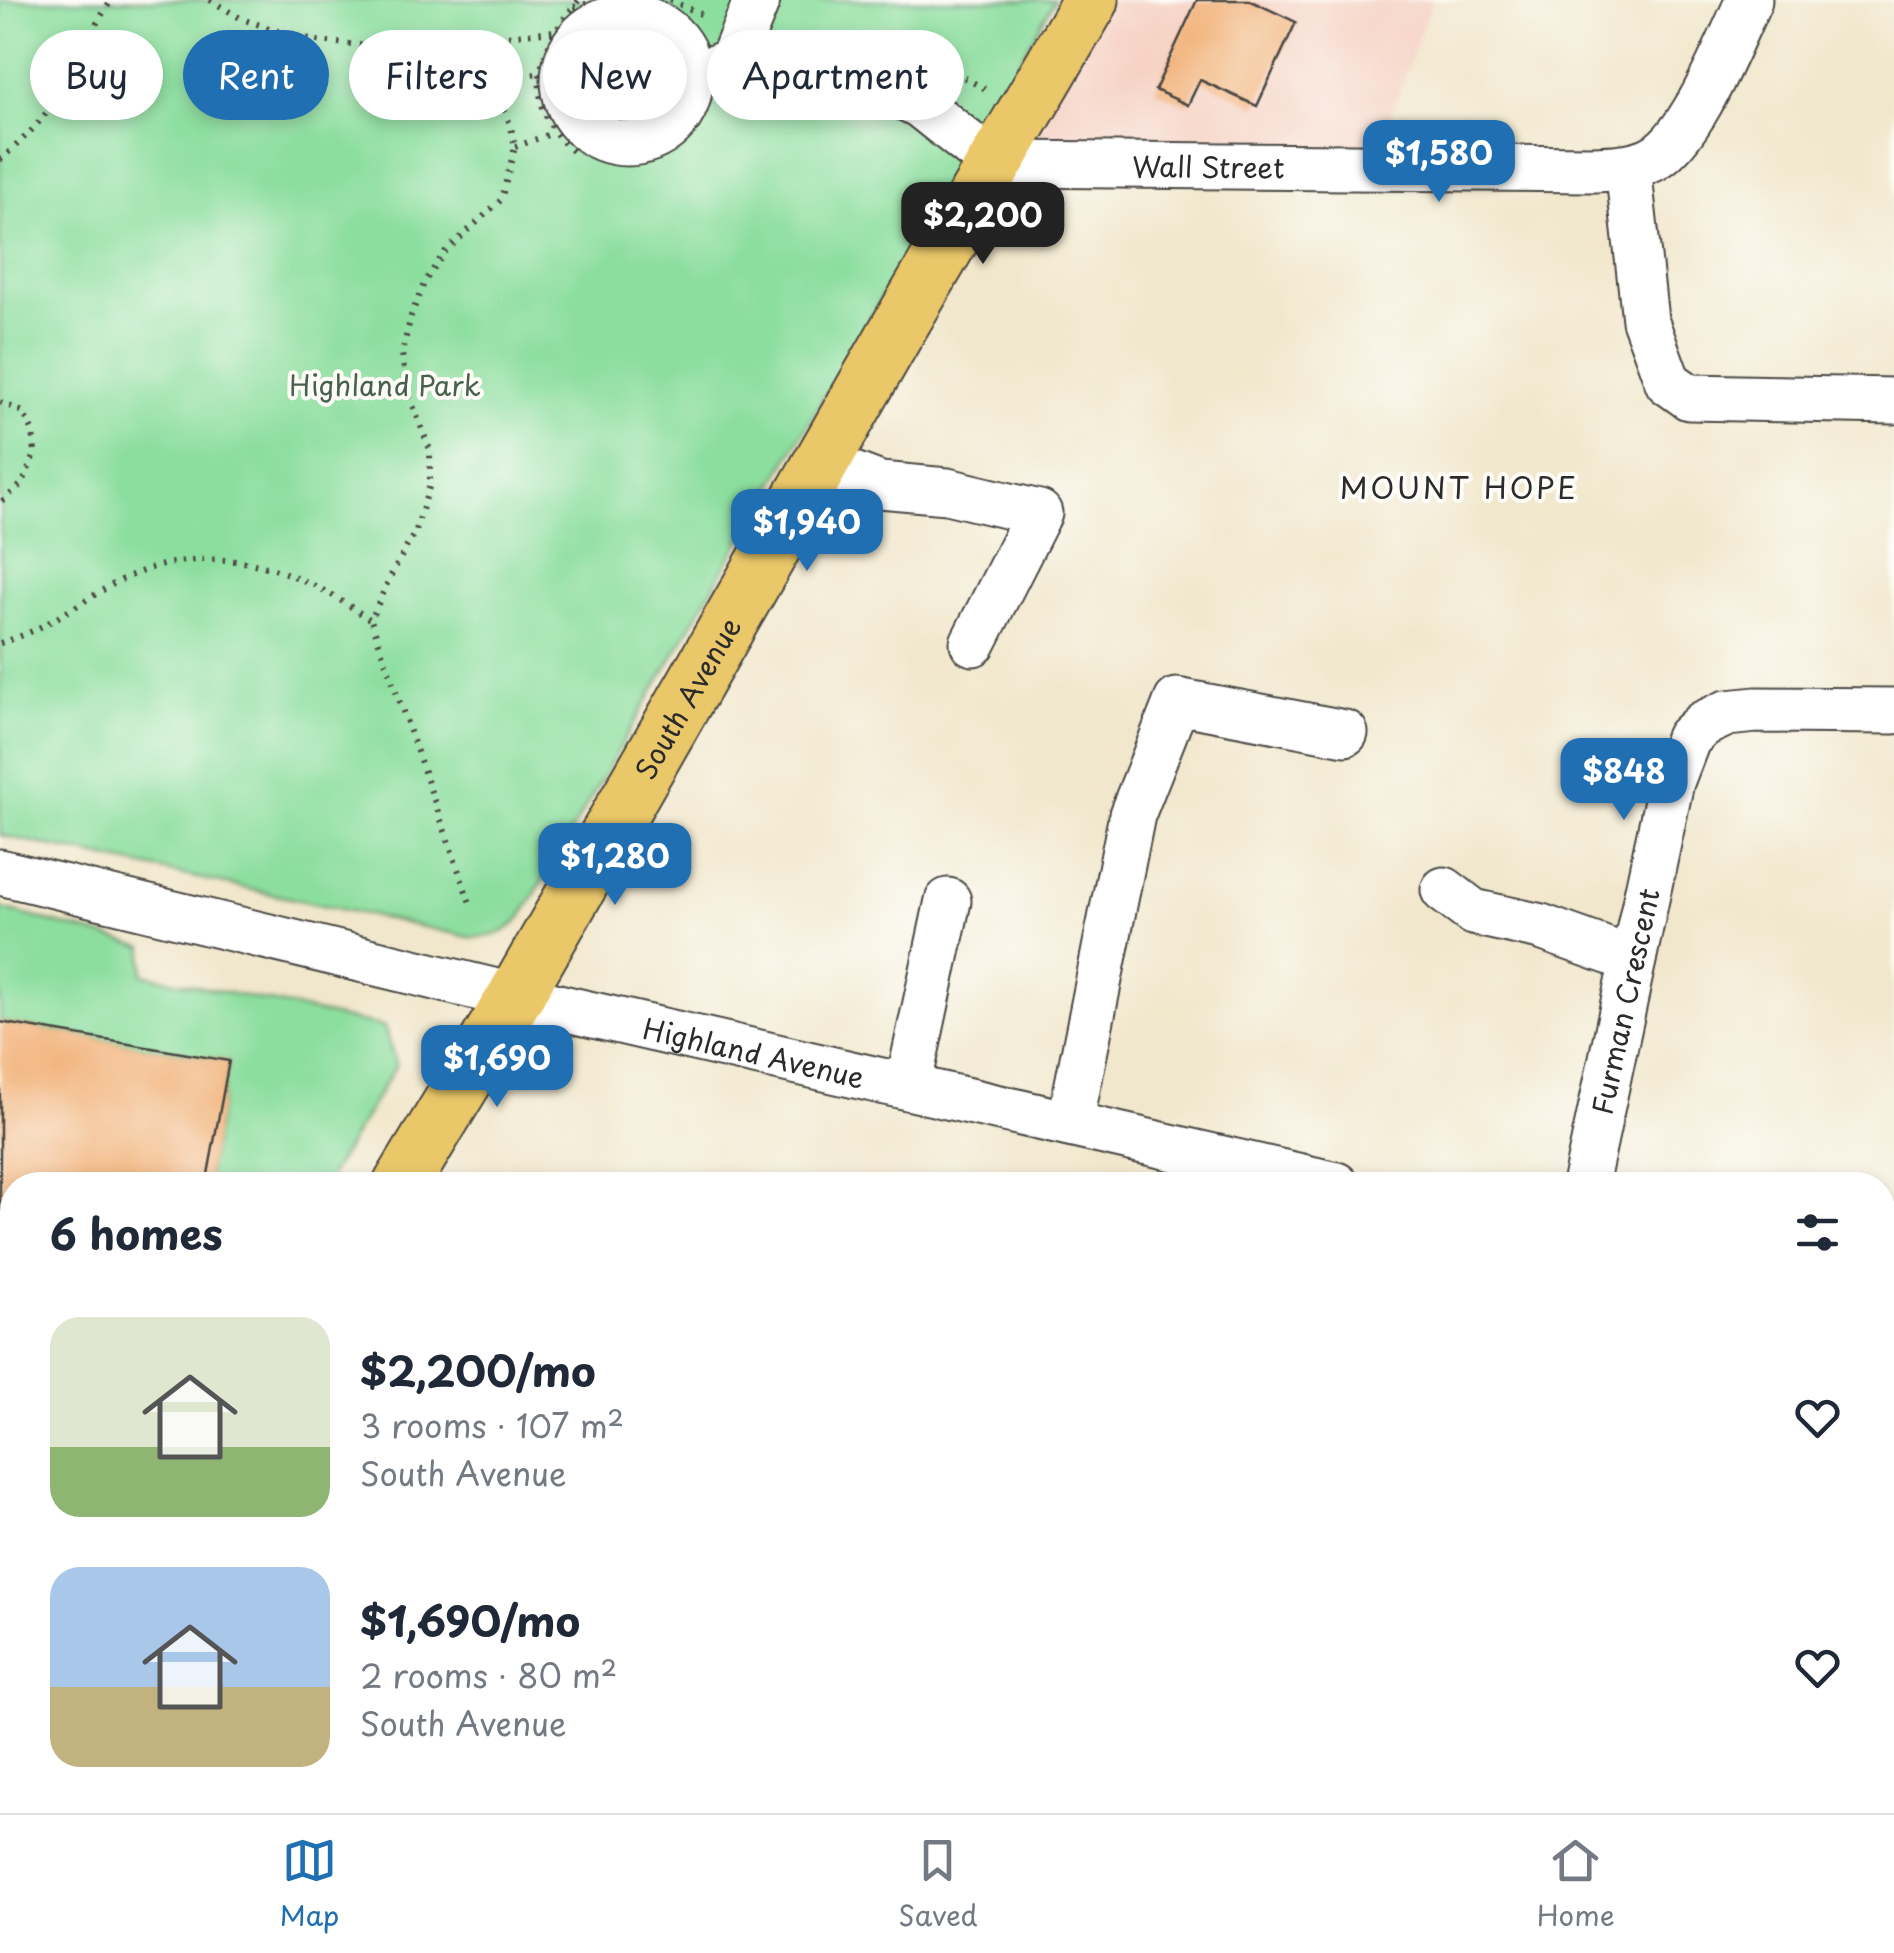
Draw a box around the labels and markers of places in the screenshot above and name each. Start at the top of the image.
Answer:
pin: $1,580 [1358,120,1520,205]
pin: $2,200 [902,182,1064,267]
pin: $1,940 [726,489,888,574]
pin: $848 [1565,738,1683,823]
pin: $1,280 [534,823,696,908]
pin: $1,690 [416,1025,578,1110]

